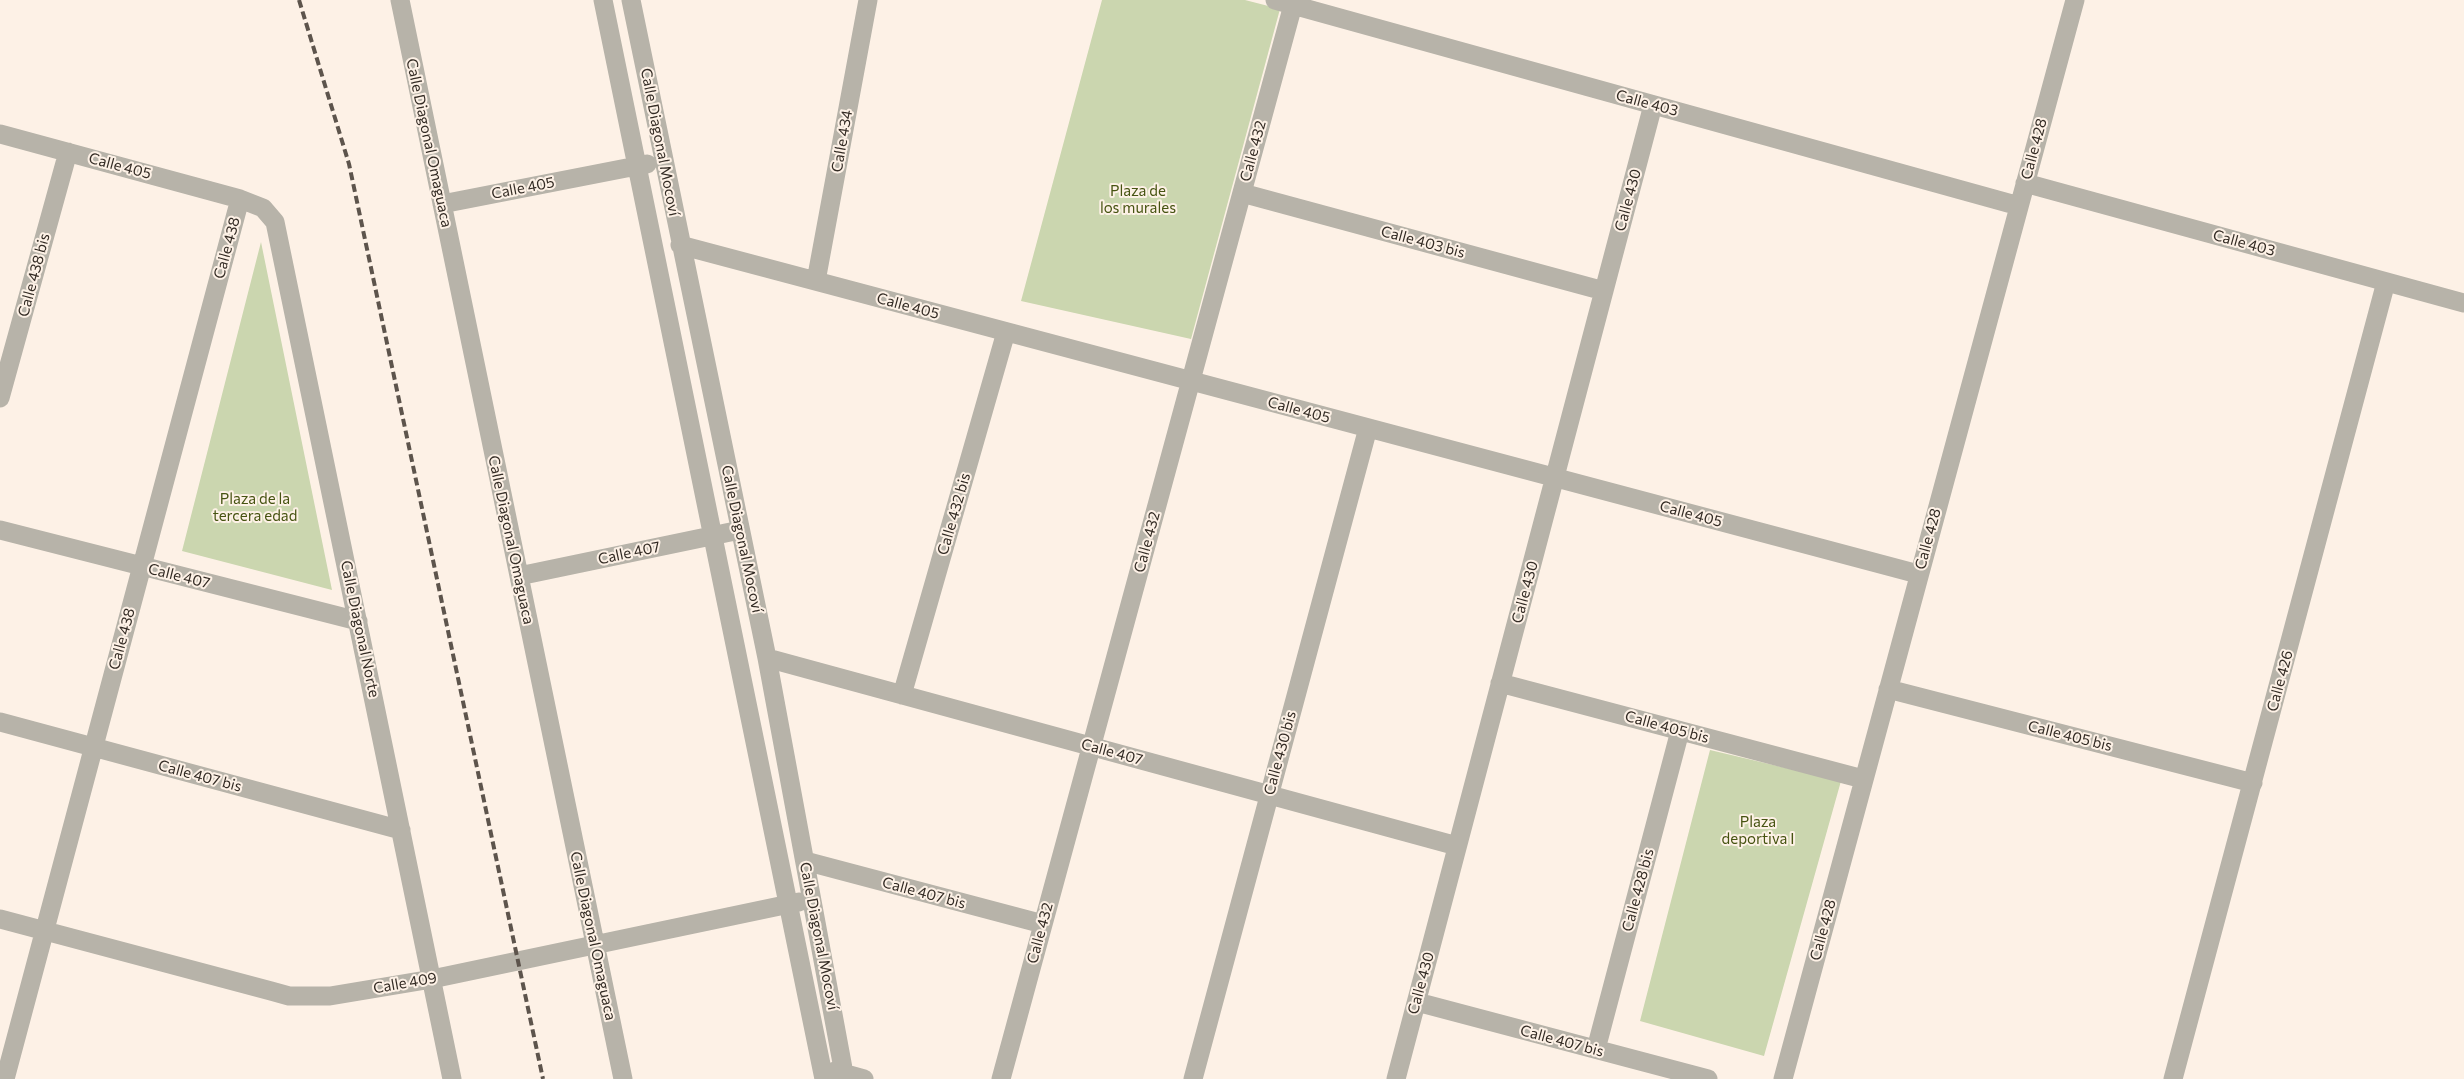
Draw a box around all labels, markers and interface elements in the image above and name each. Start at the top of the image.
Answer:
street label: Calle Diagonal Omaguaca [402,57,456,229]
street label: Calle Diagonal Mocoví [637,67,683,217]
street label: Calle 403 [1614,86,1680,120]
street label: Calle 434 [828,108,856,174]
street label: Calle 428 [2017,116,2051,182]
street label: Calle 432 [1236,119,1270,183]
street label: Calle 405 [87,149,153,183]
street label: Calle 430 [1611,167,1645,233]
street label: Calle 405 [490,173,556,203]
park label: Plaza de los murales [1100,182,1176,217]
street label: Calle 438 [210,215,244,281]
street label: Calle 403 bis [1379,222,1467,262]
street label: Calle 403 [2211,226,2277,260]
street label: Calle 438 bis [14,231,54,319]
street label: Calle 405 [875,289,941,323]
street label: Calle 405 [1266,393,1332,427]
street label: Calle Diagonal Omaguaca [484,454,538,626]
street label: Calle Diagonal Mocoví [718,464,766,614]
street label: Calle 432 bis [934,471,974,557]
park label: Plaza de la tercera edad [213,490,297,525]
street label: Calle 405 [1658,497,1724,531]
street label: Calle 428 [1911,506,1945,572]
street label: Calle 432 [1130,510,1164,574]
street label: Calle 407 [596,538,662,568]
street label: Calle Diagonal Norte [337,559,383,699]
street label: Calle 430 [1508,559,1542,625]
street label: Calle 407 [146,560,212,592]
street label: Calle 438 [105,606,139,672]
street label: Calle 426 [2263,648,2297,714]
street label: Calle 405 bis [1623,707,1711,747]
street label: Calle 430 bis [1260,709,1300,797]
street label: Calle 405 bis [2026,717,2114,755]
street label: Calle 407 [1079,735,1145,769]
street label: Calle 407 bis [156,756,244,796]
park label: Plaza deportiva I [1722,813,1794,848]
street label: Calle 428 bis [1618,847,1658,933]
street label: Calle Diagonal Omaguaca [566,850,620,1022]
street label: Calle Diagonal Mocoví [796,861,842,1011]
street label: Calle 407 bis [880,873,968,913]
street label: Calle 428 [1806,897,1840,963]
street label: Calle 432 [1023,901,1057,965]
street label: Calle 430 [1404,950,1438,1016]
street label: Calle 409 [372,969,438,997]
street label: Calle 407 bis [1518,1021,1606,1061]

